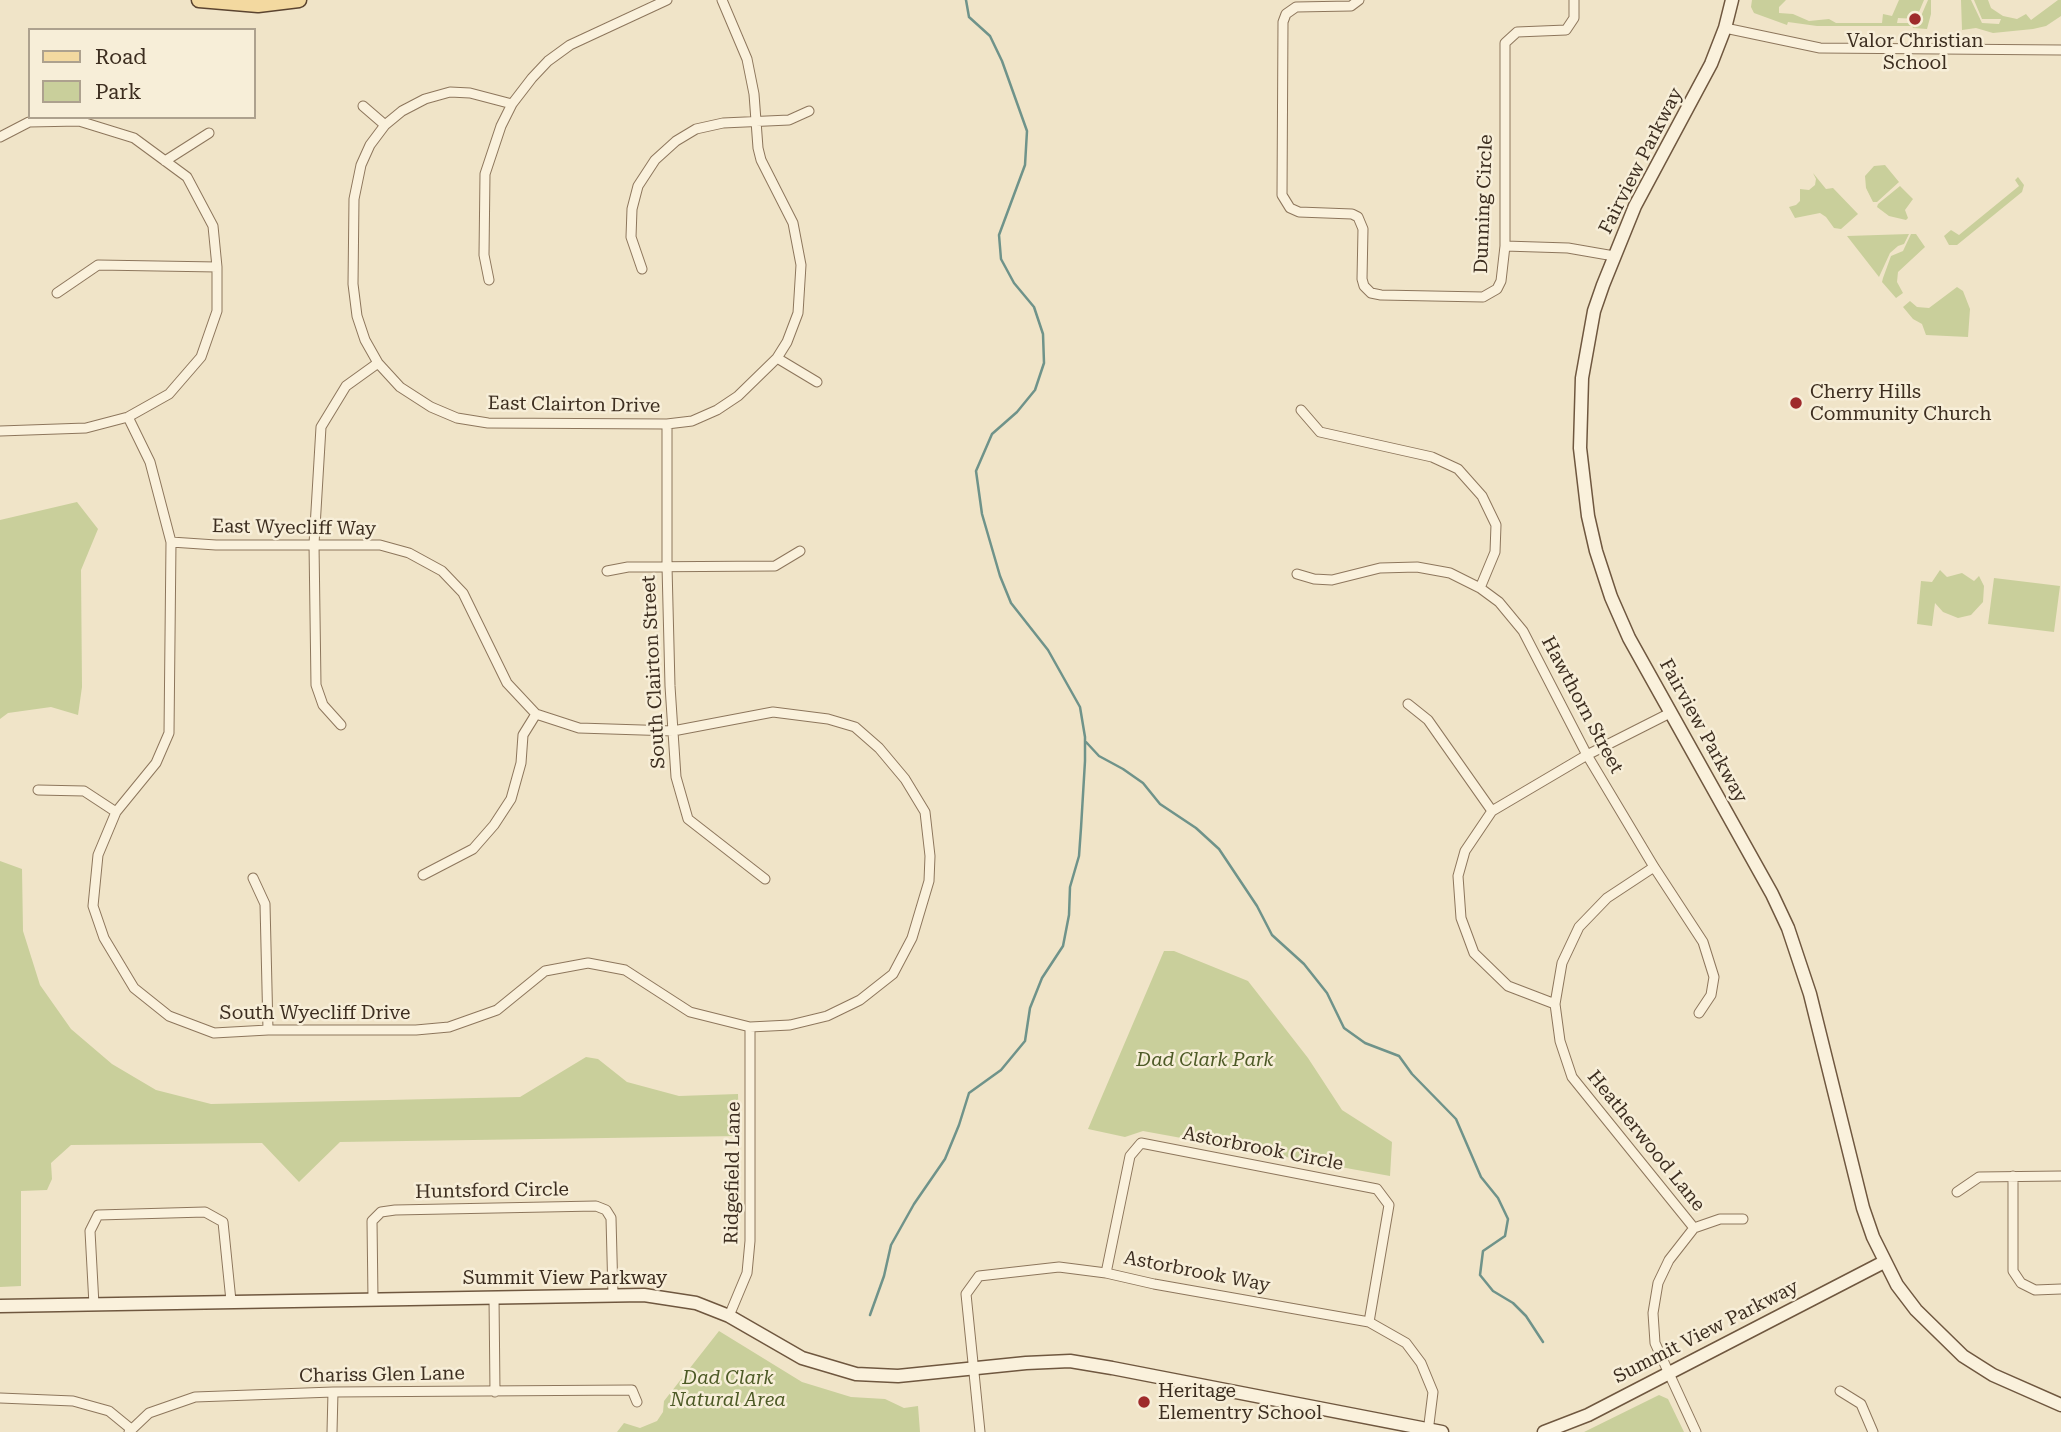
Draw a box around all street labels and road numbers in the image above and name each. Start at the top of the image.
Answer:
street label: Fairview Parkway [1594,84,1688,238]
street label: Dunning Circle [1470,134,1498,274]
street label: East Clairton Drive [487,392,661,418]
street label: East Wyecliff Way [212,515,376,541]
street label: South Clairton Street [638,575,670,769]
street label: Hawthorn Street [1536,632,1628,778]
street label: Fairview Parkway [1654,655,1752,807]
street label: South Wyecliff Drive [220,1002,410,1024]
street label: Heatherwood Lane [1582,1066,1710,1216]
street label: Ridgefield Lane [720,1101,746,1245]
street label: Astorbrook Circle [1181,1122,1345,1176]
street label: Huntsford Circle [415,1178,569,1204]
street label: Astorbrook Way [1122,1247,1272,1297]
street label: Summit View Parkway [463,1267,667,1289]
street label: Summit View Parkway [1610,1275,1802,1389]
street label: Chariss Glen Lane [299,1362,465,1388]

